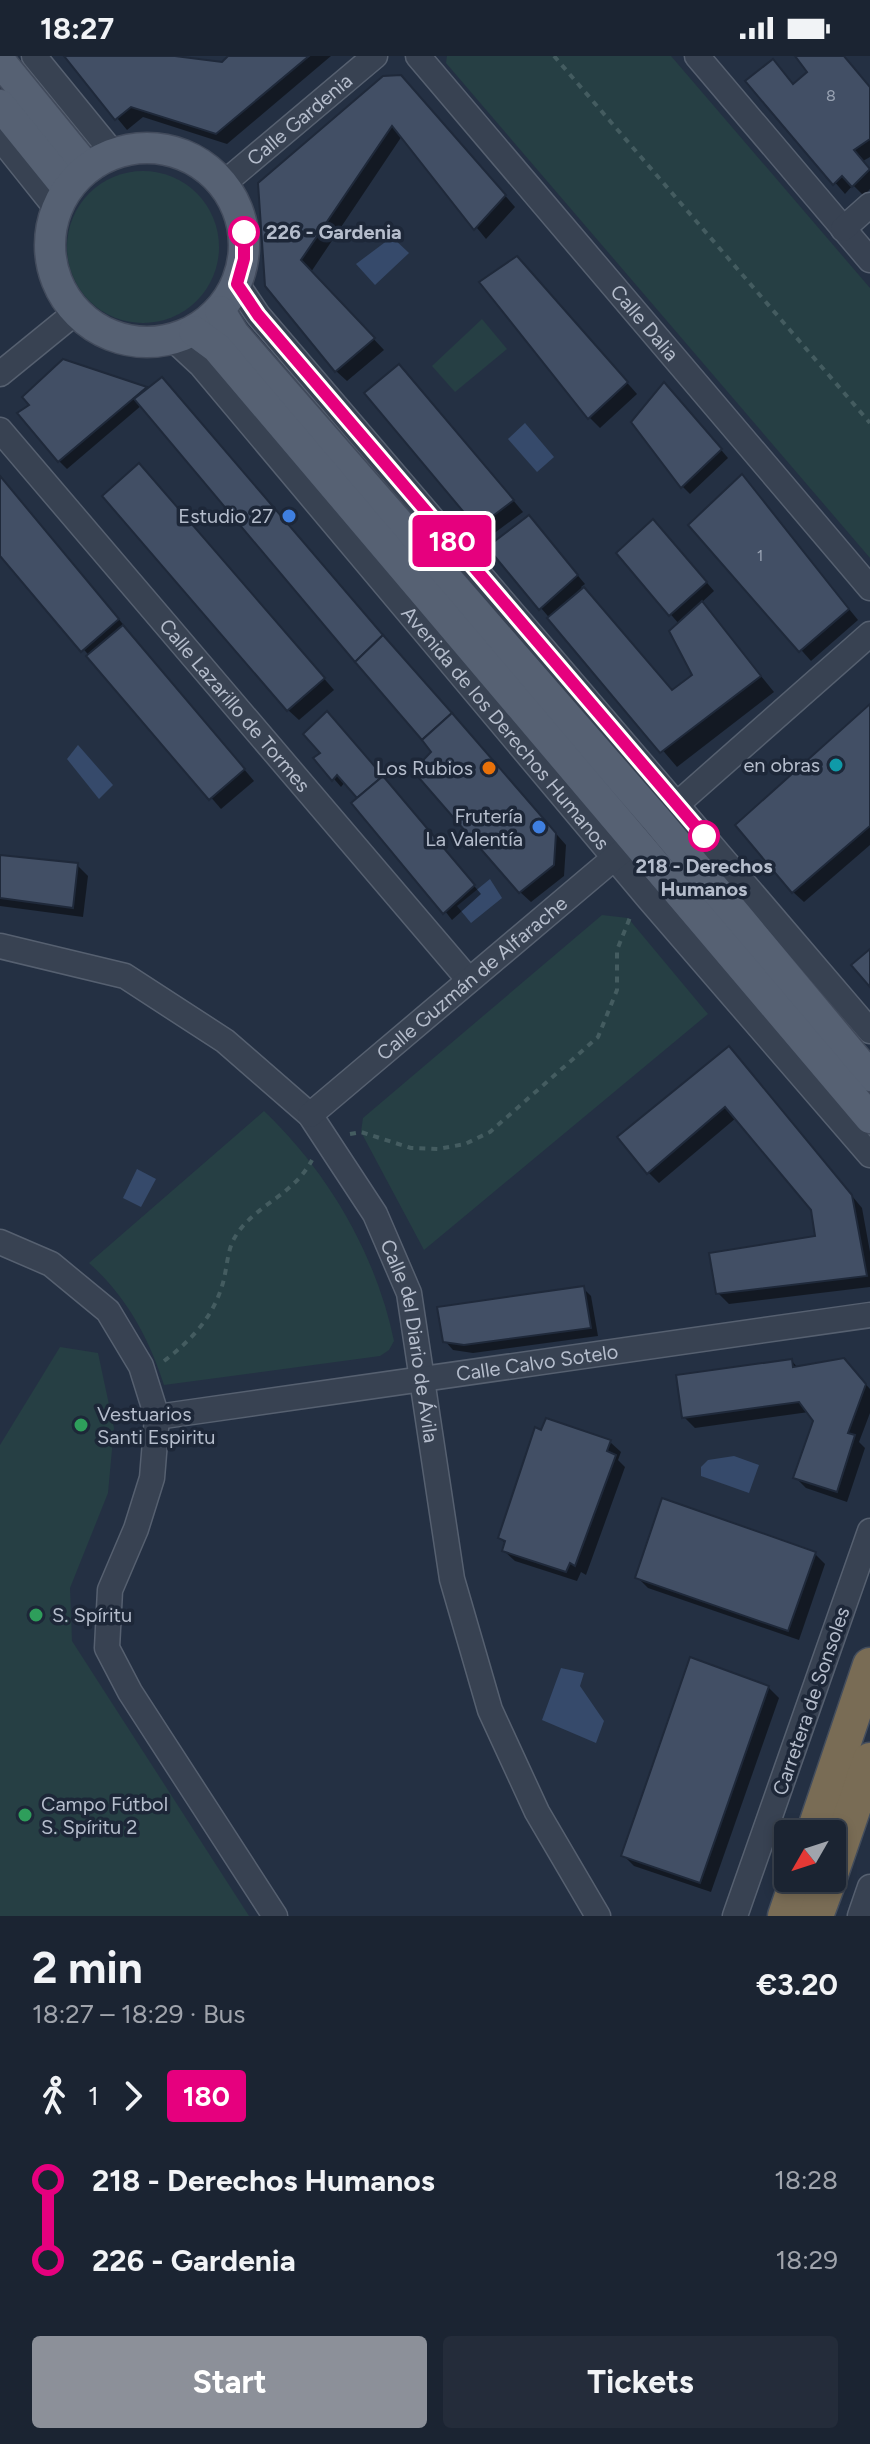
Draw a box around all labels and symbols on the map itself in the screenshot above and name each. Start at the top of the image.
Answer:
street label: Calle Gardenia [242,68,357,171]
house number: 8 [826,86,836,105]
marker: 226 - Gardenia [229,217,259,247]
place label: 226 - Gardenia [266,220,402,244]
street label: Calle Dalia [606,280,684,366]
place label: Estudio 27 [178,504,273,528]
marker: Estudio 27 [280,507,298,525]
line badge: 180 [406,515,498,567]
house number: 1 [757,546,763,565]
street label: Avenida de los Derechos Humanos [396,601,615,855]
street label: Calle Lazarillo de Tormes [154,614,315,797]
place label: en obras [743,753,820,777]
place label: Los Rubios [376,756,473,780]
marker: en obras [827,756,845,774]
marker: Los Rubios [480,759,498,777]
place label: Frutería La Valentía [425,804,523,851]
marker: Frutería La Valentía [530,818,548,836]
marker: 218 - Derechos Humanos [689,821,719,851]
place label: 218 - Derechos Humanos [636,854,772,901]
street label: Calle Guzmán de Alfarache [372,891,572,1065]
street label: Calle del Diario de Ávila [375,1236,443,1444]
street label: Calle Calvo Sotelo [455,1339,620,1386]
place label: Vestuarios Santi Espiritu [97,1402,216,1449]
marker: Vestuarios Santi Espiritu [72,1416,90,1434]
place label: S. Spíritu [52,1603,132,1627]
street label: Carretera de Sonsoles [767,1604,855,1798]
marker: S. Spíritu [27,1606,45,1624]
place label: Campo Fútbol S. Spíritu 2 [41,1792,168,1839]
marker: Campo Fútbol S. Spíritu 2 [16,1806,34,1824]
north arrow [774,1820,846,1892]

